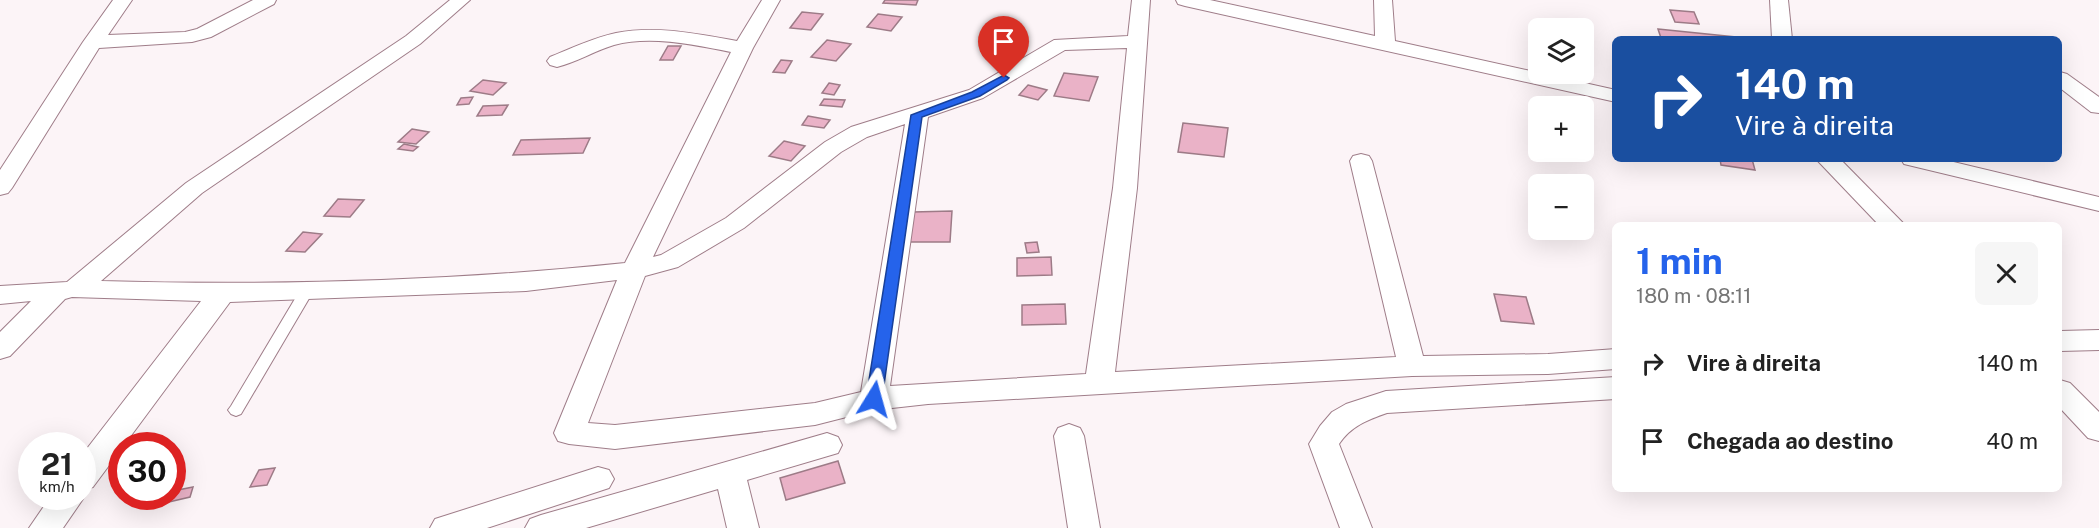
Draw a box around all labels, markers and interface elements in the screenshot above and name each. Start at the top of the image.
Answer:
pin [978,16,1029,78]
map controls [1528,18,1594,240]
button: layers [1528,18,1594,84]
icon: arrive [987,25,1020,58]
text: 140 m [1735,59,1855,108]
icon: right [1636,60,1714,138]
button: + [1528,96,1594,162]
text: Vire à direita [1735,109,1894,141]
button: − [1528,174,1594,240]
text: 1 min [1636,240,1723,282]
button: close [1975,242,2038,305]
text: 180 m · 08:11 [1636,284,1751,308]
icon: right [1636,347,1669,380]
text: Vire à direita [1687,350,1821,376]
text: 140 m [1977,350,2038,376]
position arrow [842,367,906,431]
icon: arrive [1636,425,1669,458]
text: Chegada ao destino [1687,428,1893,454]
text: 40 m [1986,428,2038,454]
speed limit sign: 30 [108,432,186,510]
text: 21 [41,446,73,482]
text: km/h [39,478,75,495]

